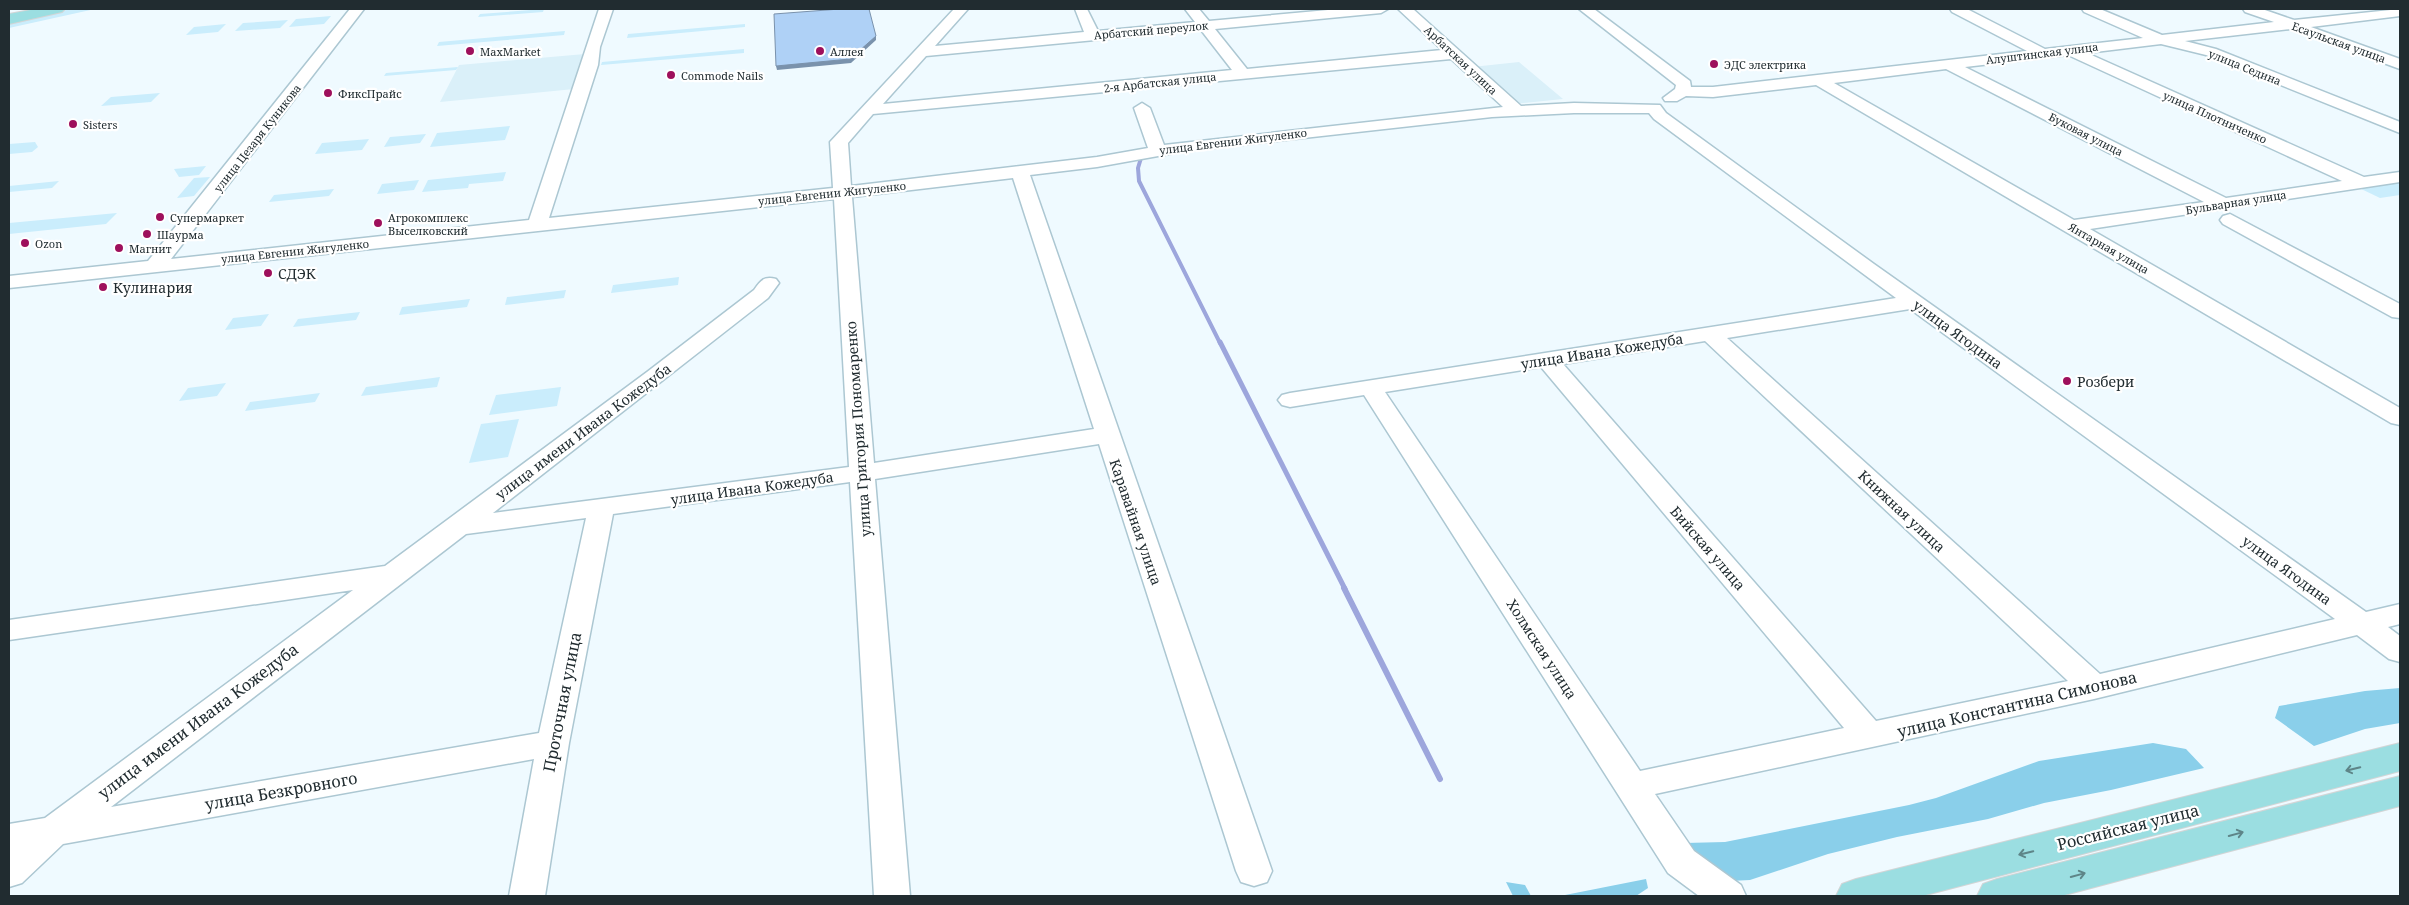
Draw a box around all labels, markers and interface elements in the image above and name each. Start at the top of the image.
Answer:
street label: Арбатский переулок [1093,17,1209,42]
street label: Есаульская улица [2290,18,2388,66]
street label: Арбатская улица [1421,22,1501,98]
street label: Алуштинская улица [1985,39,2099,67]
place label: MaxMarket [480,44,541,59]
place label: Аллея [830,44,863,59]
marker: MaxMarket [464,45,476,57]
marker: Аллея [814,45,826,57]
street label: улица Седина [2206,46,2284,88]
place label: ЭДС электрика [1724,57,1806,72]
marker: ЭДС электрика [1708,58,1720,70]
place label: Commode Nails [681,68,763,83]
marker: Commode Nails [665,69,677,81]
street label: 2-я Арбатская улица [1103,69,1217,95]
street label: улица Цезаря Куникова [210,81,304,195]
place label: ФиксПрайс [338,86,402,101]
marker: ФиксПрайс [322,87,334,99]
street label: улица Плотниченко [2161,87,2269,147]
street label: Буковая улица [2046,109,2126,159]
place label: Sisters [83,117,117,132]
marker: Sisters [67,118,79,130]
street label: улица Евгении Жигуленко [1158,125,1308,157]
street label: улица Евгении Жигуленко [757,178,907,208]
street label: Бульварная улица [2184,187,2288,217]
place label: Супермаркет [170,210,244,225]
place label: Агрокомплекс Выселковский [388,210,469,238]
marker: Супермаркет [154,211,166,223]
marker: Агрокомплекс Выселковский [372,217,384,229]
street label: Янтарная улица [2065,218,2152,277]
place label: Шаурма [157,227,204,242]
marker: Шаурма [141,228,153,240]
place label: Ozon [35,236,62,251]
street label: улица Евгении Жигуленко [220,236,370,266]
marker: Ozon [19,237,31,249]
place label: Магнит [129,241,172,256]
marker: Магнит [113,242,125,254]
place label: СДЭК [278,264,316,283]
marker: СДЭК [262,267,274,279]
place label: Кулинария [113,278,193,297]
marker: Кулинария [97,281,109,293]
street label: улица Ягодина [1909,295,2007,373]
street label: улица Григория Пономаренко [841,321,875,537]
street label: улица Ивана Кожедуба [1519,329,1685,373]
street label: улица имени Ивана Кожедуба [491,359,675,503]
place label: Розбери [2077,372,2134,391]
marker: Розбери [2061,375,2073,387]
street label: Каравайная улица [1106,456,1166,588]
street label: Книжная улица [1855,466,1949,556]
street label: улица Ивана Кожедуба [669,467,835,509]
street label: Бийская улица [1666,502,1750,594]
street label: улица Ягодина [2238,531,2336,609]
street label: Холмская улица [1503,595,1581,703]
street label: Проточная улица [538,630,586,774]
street label: улица имени Ивана Кожедуба [93,638,303,804]
street label: улица Константина Симонова [1895,666,2139,742]
one-way arrow [2345,765,2361,775]
street label: улица Безкровного [203,767,359,815]
street label: Российская улица [2055,799,2201,855]
one-way arrow [2227,829,2243,838]
one-way arrow [2018,849,2034,858]
one-way arrow [2070,870,2086,879]

